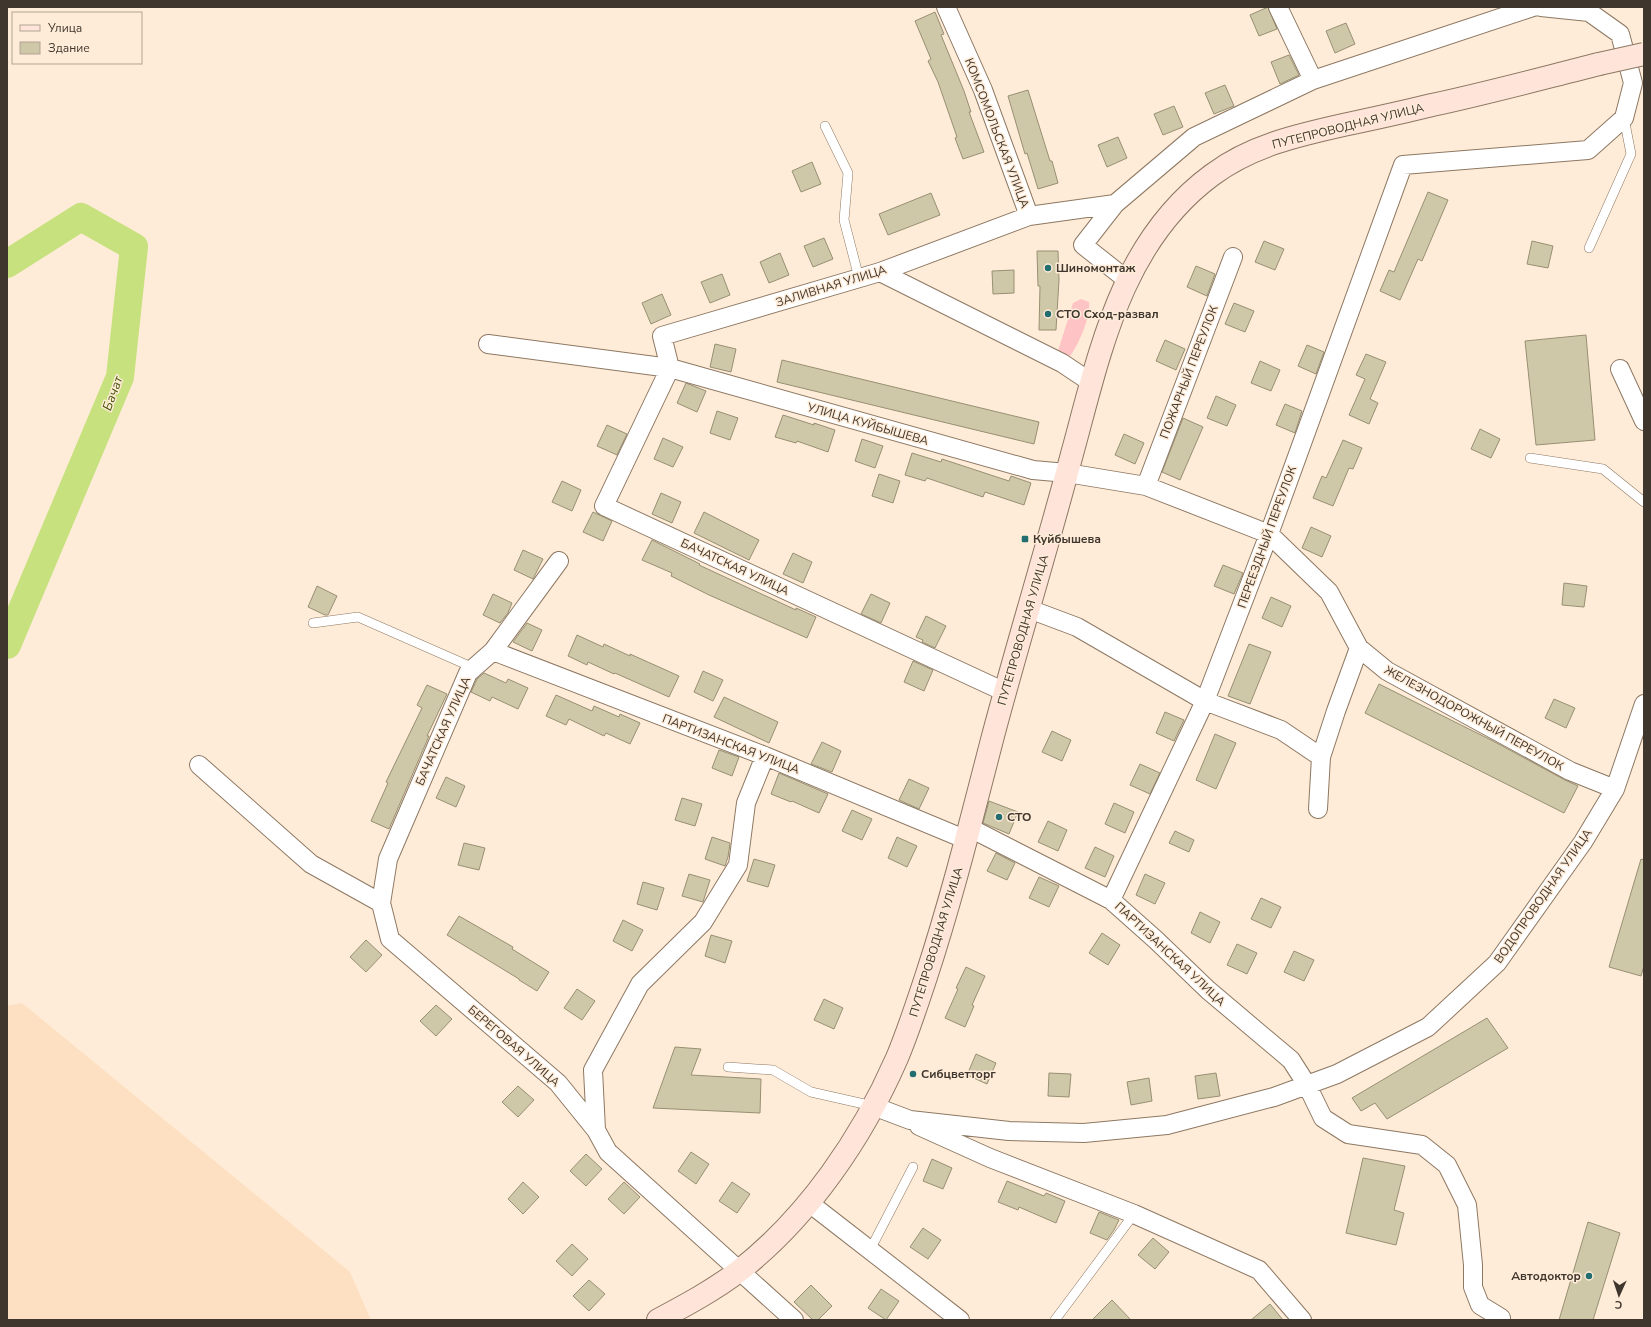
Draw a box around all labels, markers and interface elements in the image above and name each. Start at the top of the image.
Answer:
legend [12,12,142,64]
text: Улица [47,20,82,36]
text: Здание [48,40,90,56]
street label: КОМСОМОЛЬСКАЯ УЛИЦА [961,56,1033,211]
street label: ПУТЕПРОВОДНАЯ УЛИЦА [1270,99,1426,153]
place label: Шиномонтаж [1056,260,1135,276]
street label: ЗАЛИВНАЯ УЛИЦА [774,261,889,310]
marker: Шиномонтаж [1043,263,1053,273]
street label: ПОЖАРНЫЙ ПЕРЕУЛОК [1156,303,1222,441]
place label: СТО Сход-развал [1056,306,1159,322]
marker: СТО Сход-развал [1043,309,1053,319]
water label: Бачат [98,372,128,413]
street label: УЛИЦА КУЙБЫШЕВА [804,399,931,449]
street label: ПЕРЕЕЗДНЫЙ ПЕРЕУЛОК [1234,463,1300,610]
place label: Куйбышева [1033,531,1101,547]
marker: Куйбышева [1020,534,1030,544]
street label: БАЧАТСКАЯ УЛИЦА [678,535,792,599]
street label: ПУТЕПРОВОДНАЯ УЛИЦА [994,553,1052,707]
street label: ЖЕЛЕЗНОДОРОЖНЫЙ ПЕРЕУЛОК [1382,662,1567,774]
street label: БАЧАТСКАЯ УЛИЦА [412,674,474,788]
street label: ПАРТИЗАНСКАЯ УЛИЦА [660,710,802,778]
place label: СТО [1007,809,1031,825]
marker: СТО [994,812,1004,822]
street label: ВОДОПРОВОДНАЯ УЛИЦА [1490,825,1596,966]
street label: ПУТЕПРОВОДНАЯ УЛИЦА [906,865,967,1019]
street label: ПАРТИЗАНСКАЯ УЛИЦА [1111,898,1229,1010]
street label: БЕРЕГОВАЯ УЛИЦА [465,1002,563,1090]
place label: Сибцветторг [921,1066,996,1082]
marker: Сибцветторг [908,1069,918,1079]
place label: Автодоктор [1511,1268,1581,1284]
marker: Автодоктор [1584,1271,1594,1281]
north arrow [1599,1275,1639,1315]
text: С [1614,1297,1623,1312]

